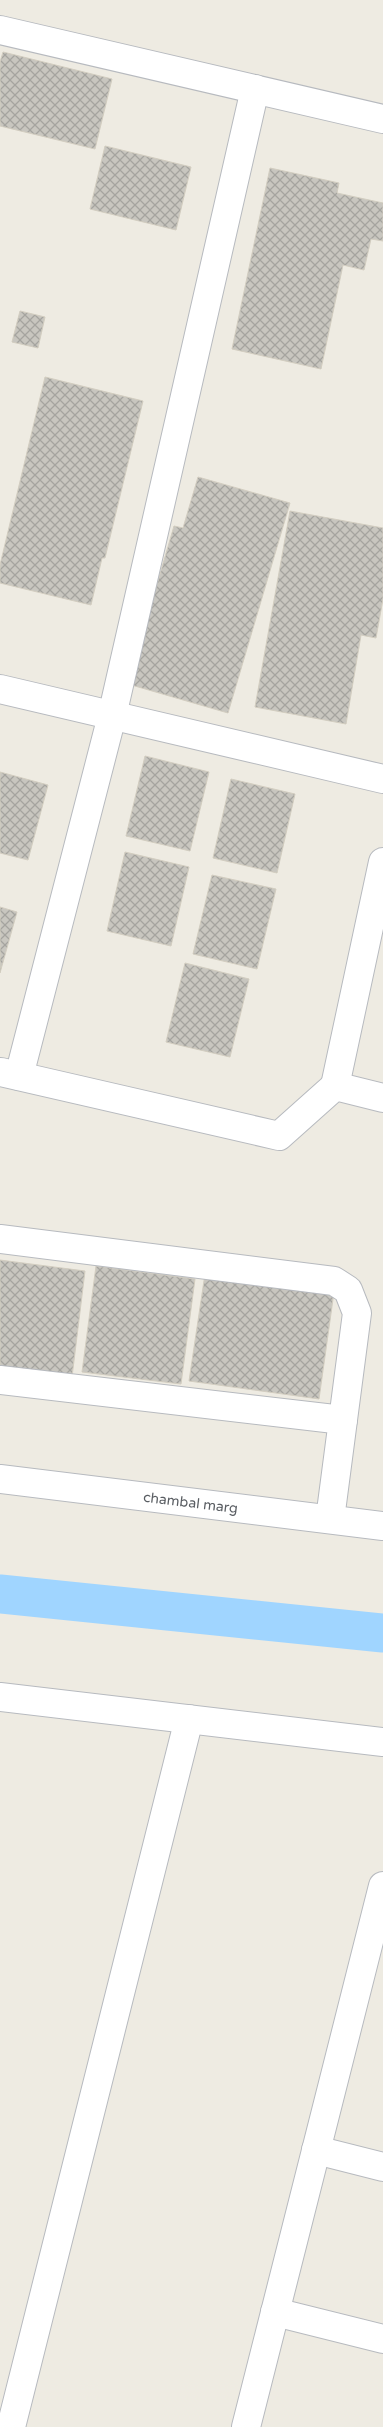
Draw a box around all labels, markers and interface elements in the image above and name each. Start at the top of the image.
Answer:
street label: chambal marg [142,1489,239,1517]

